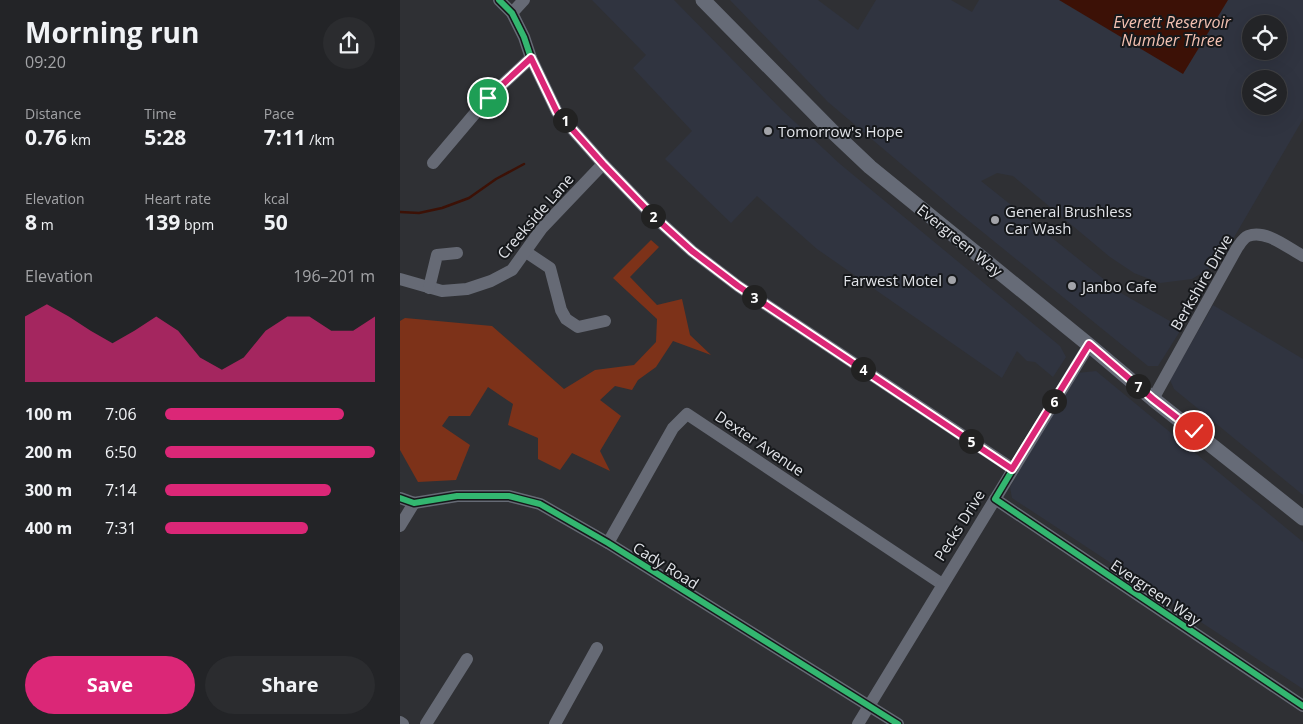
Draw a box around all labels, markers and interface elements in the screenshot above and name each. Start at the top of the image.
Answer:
water label: Everett Reservoir Number Three [1113,11,1231,51]
text: Morning run [25,13,199,51]
map controls [1242,15,1287,115]
button: locate [1242,15,1287,60]
button: share [323,17,375,69]
text: 09:20 [25,51,66,73]
button: layers [1242,70,1287,115]
pin [467,77,509,119]
icon: arrive [474,84,502,112]
text: Distance [25,104,81,123]
text: Time [144,104,176,123]
text: Pace [264,104,294,123]
pin: 1 [552,108,578,132]
text: 1 [561,111,570,130]
place label: Tomorrow's Hope [778,121,903,141]
text: 0.76 [25,123,67,151]
text: 5:28 [144,123,186,151]
text: 7:11 [264,123,306,151]
marker: Tomorrow's Hope [762,125,774,137]
text: km [67,130,91,149]
text: /km [306,130,335,149]
street label: Creekside Lane [493,169,577,263]
text: Elevation [25,189,84,208]
text: Heart rate [144,189,211,208]
text: kcal [264,189,289,208]
street label: Evergreen Way [913,199,1007,281]
place label: General Brushless Car Wash [1005,201,1132,238]
pin: 2 [640,204,666,228]
text: 2 [649,207,658,226]
text: 8 [25,208,37,236]
text: 139 [144,208,180,236]
text: 50 [264,208,288,236]
marker: General Brushless Car Wash [989,214,1001,226]
text: m [37,215,54,234]
text: bpm [180,215,214,234]
street label: Berkshire Drive [1165,230,1237,334]
text: Elevation [25,265,93,287]
text: 196–201 m [293,265,375,287]
place label: Farwest Motel [843,270,942,290]
marker: Farwest Motel [946,274,958,286]
place label: Janbo Cafe [1080,276,1157,296]
marker: Janbo Cafe [1066,280,1078,292]
pin: 3 [742,284,766,310]
text: 3 [750,288,759,307]
pin: 4 [850,356,876,382]
text: 4 [859,360,868,379]
pin: 7 [1126,374,1150,398]
text: 7 [1134,377,1143,396]
pin: 6 [1042,388,1066,414]
text: 6 [1050,392,1059,411]
text: 100 m [25,403,72,425]
text: 7:06 [105,403,137,425]
street label: Dexter Avenue [712,406,808,480]
pin [1173,410,1215,452]
icon: check [1180,417,1208,445]
pin: 5 [958,428,984,454]
text: 5 [967,432,976,451]
text: 200 m [25,441,72,463]
text: 6:50 [105,441,137,463]
text: 300 m [25,479,72,501]
text: 7:14 [105,479,137,501]
street label: Pecks Drive [929,486,989,564]
text: 400 m [25,517,72,539]
text: 7:31 [105,517,137,539]
street label: Cady Road [629,537,703,593]
street label: Evergreen Way [1107,555,1205,630]
button: Save [25,656,195,714]
button: Share [205,656,375,714]

